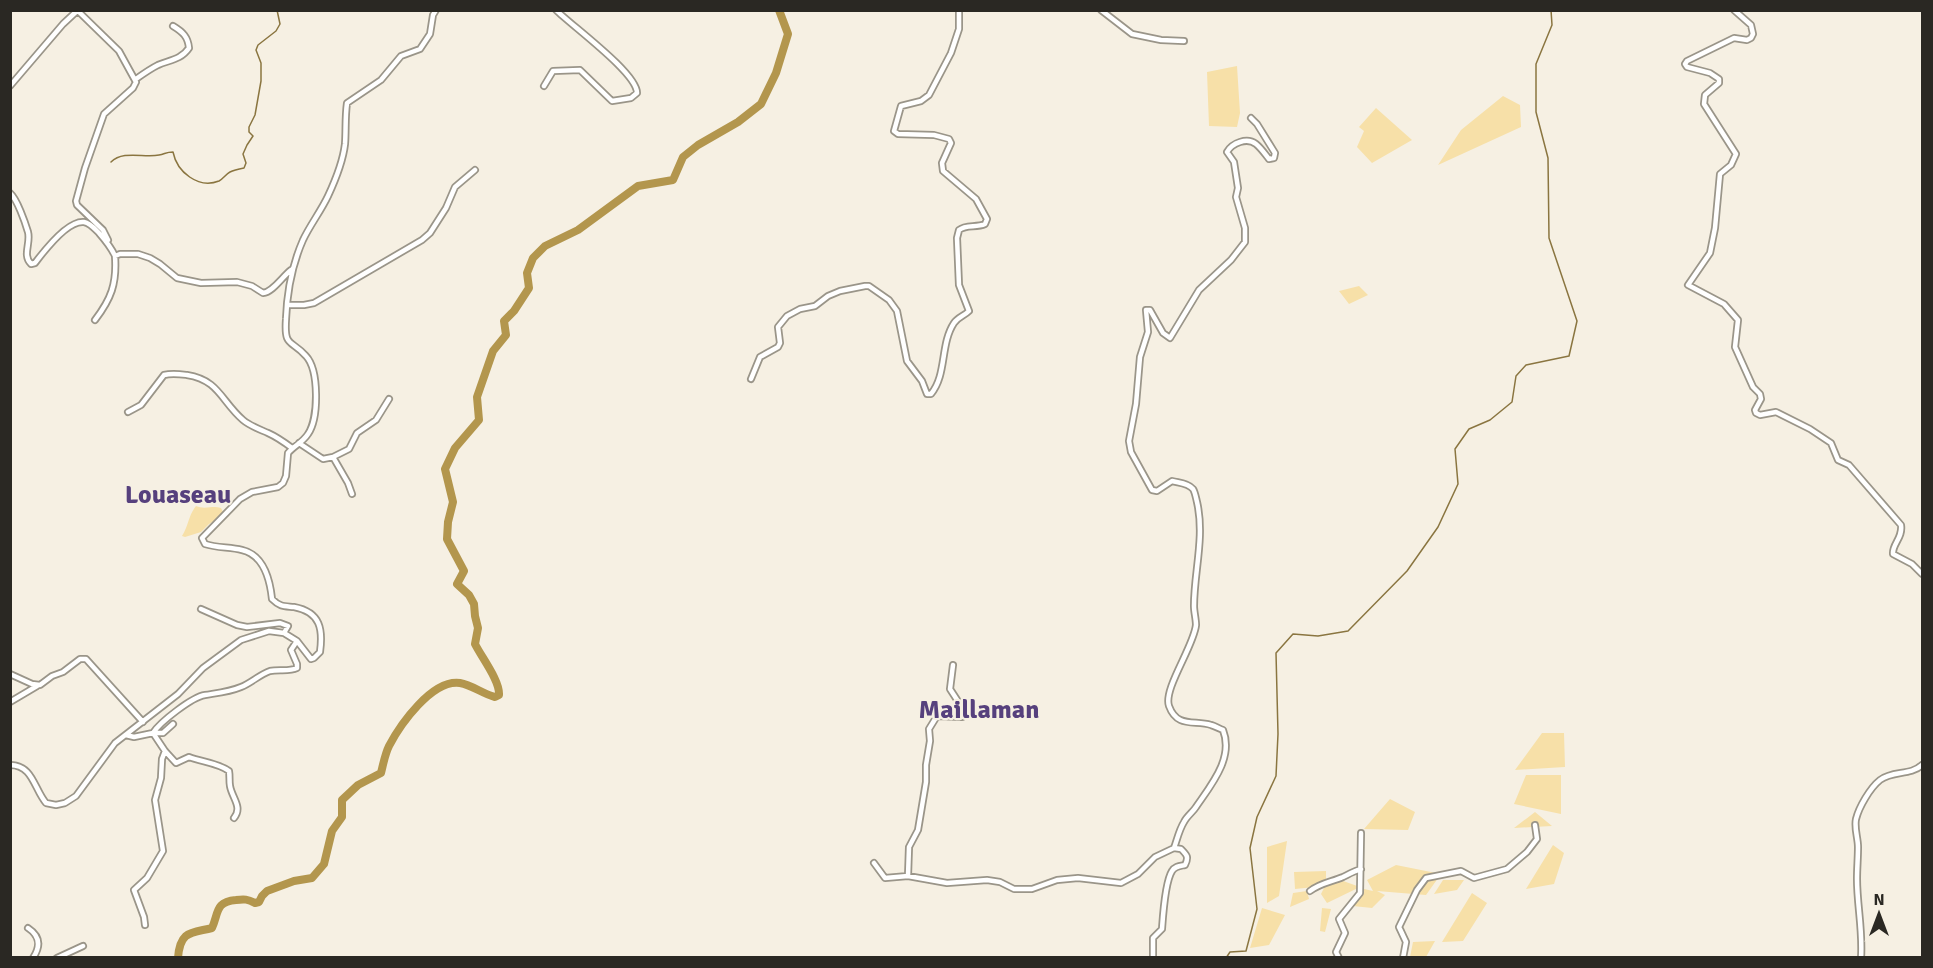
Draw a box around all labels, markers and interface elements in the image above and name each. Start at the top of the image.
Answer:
district label: Louaseau [125,479,231,511]
district label: Maillaman [919,694,1039,726]
north arrow [1849,884,1909,944]
text: N [1873,890,1885,910]

